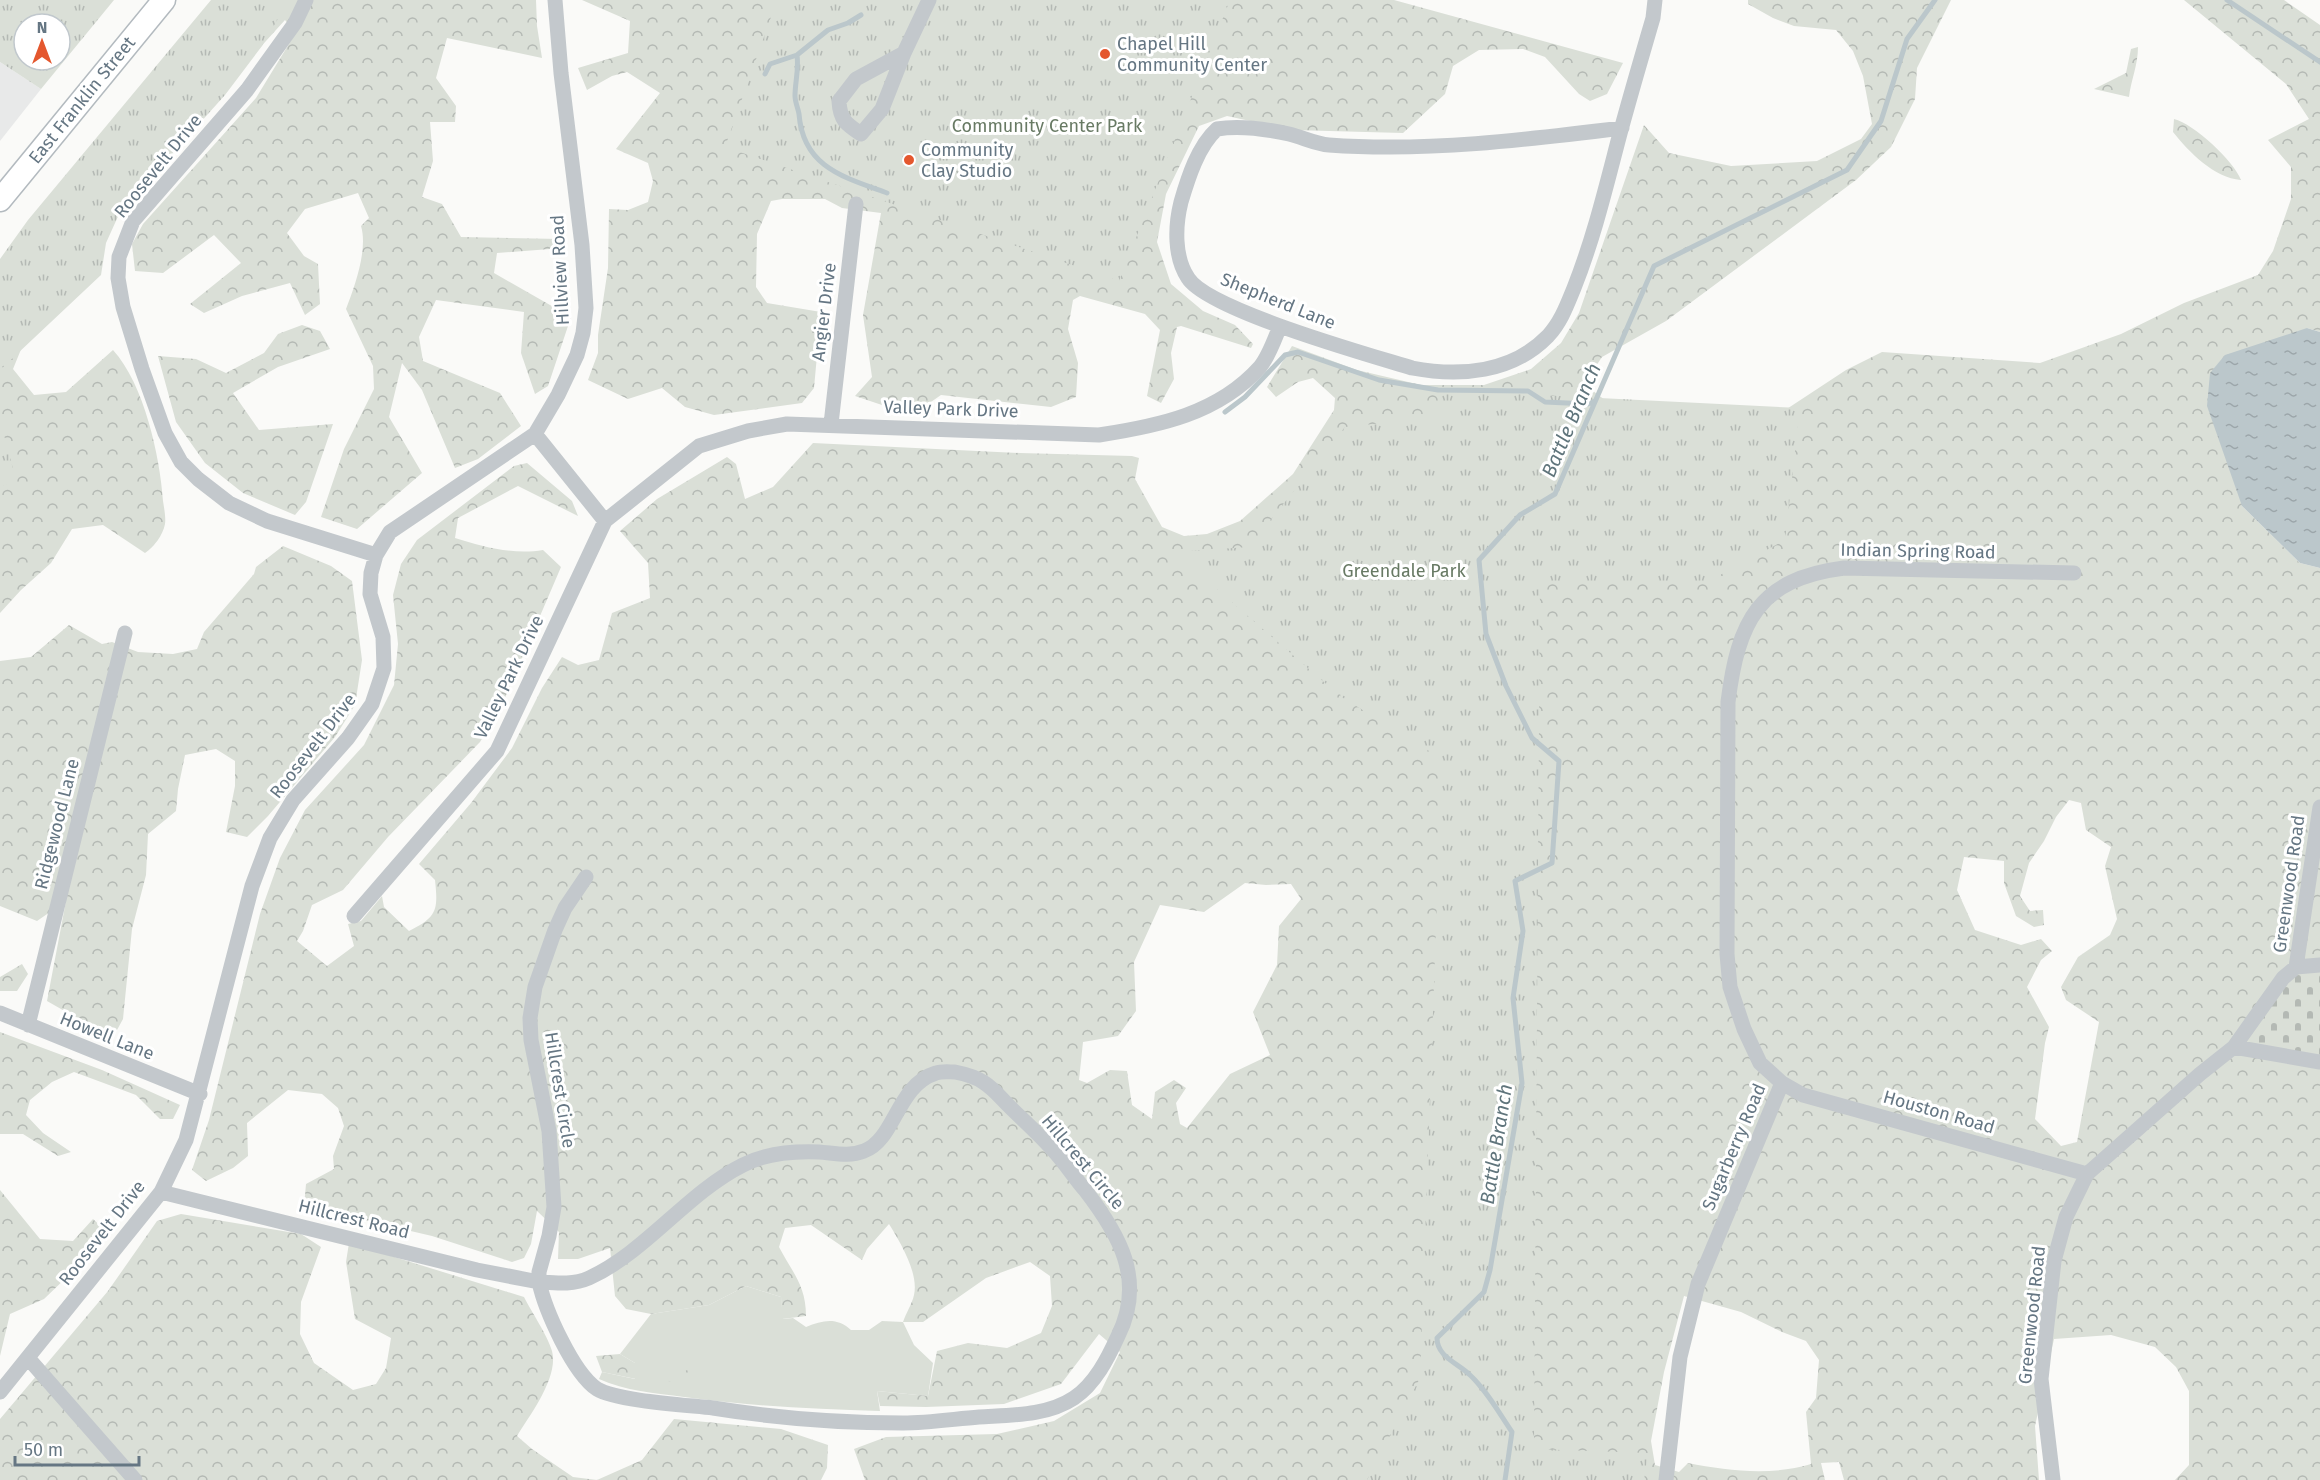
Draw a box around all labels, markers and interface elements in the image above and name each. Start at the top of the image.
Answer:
north arrow [12,12,72,72]
text: N [37,18,47,37]
street label: East Franklin Street [24,32,140,168]
place label: Chapel Hill Community Center [1117,33,1267,76]
marker: Chapel Hill Community Center [1098,47,1112,61]
street label: Roosevelt Drive [109,110,207,222]
park label: Community Center Park [952,115,1143,137]
place label: Community Clay Studio [921,139,1014,182]
marker: Community Clay Studio [902,153,916,167]
street label: Hillview Road [546,214,574,326]
street label: Angier Drive [807,262,841,362]
street label: Shepherd Lane [1217,268,1339,334]
water label: Battle Branch [1536,359,1606,481]
street label: Valley Park Drive [883,396,1019,422]
street label: Indian Spring Road [1840,539,1996,563]
park label: Greendale Park [1342,560,1467,582]
street label: Valley Park Drive [469,611,549,743]
street label: Roosevelt Drive [265,689,361,803]
street label: Ridgewood Lane [30,756,84,892]
street label: Greenwood Road [2268,814,2310,954]
street label: Howell Lane [57,1007,157,1065]
street label: Hillcrest Circle [540,1030,580,1150]
street label: Sugarberry Road [1697,1080,1771,1214]
water label: Battle Branch [1475,1082,1517,1206]
street label: Houston Road [1881,1086,1997,1138]
street label: Hillcrest Circle [1037,1110,1129,1214]
street label: Roosevelt Drive [54,1176,150,1290]
street label: Hillcrest Road [296,1195,412,1243]
street label: Greenwood Road [2014,1245,2050,1385]
scale bar [15,1429,140,1467]
text: 50 m [24,1439,63,1461]

